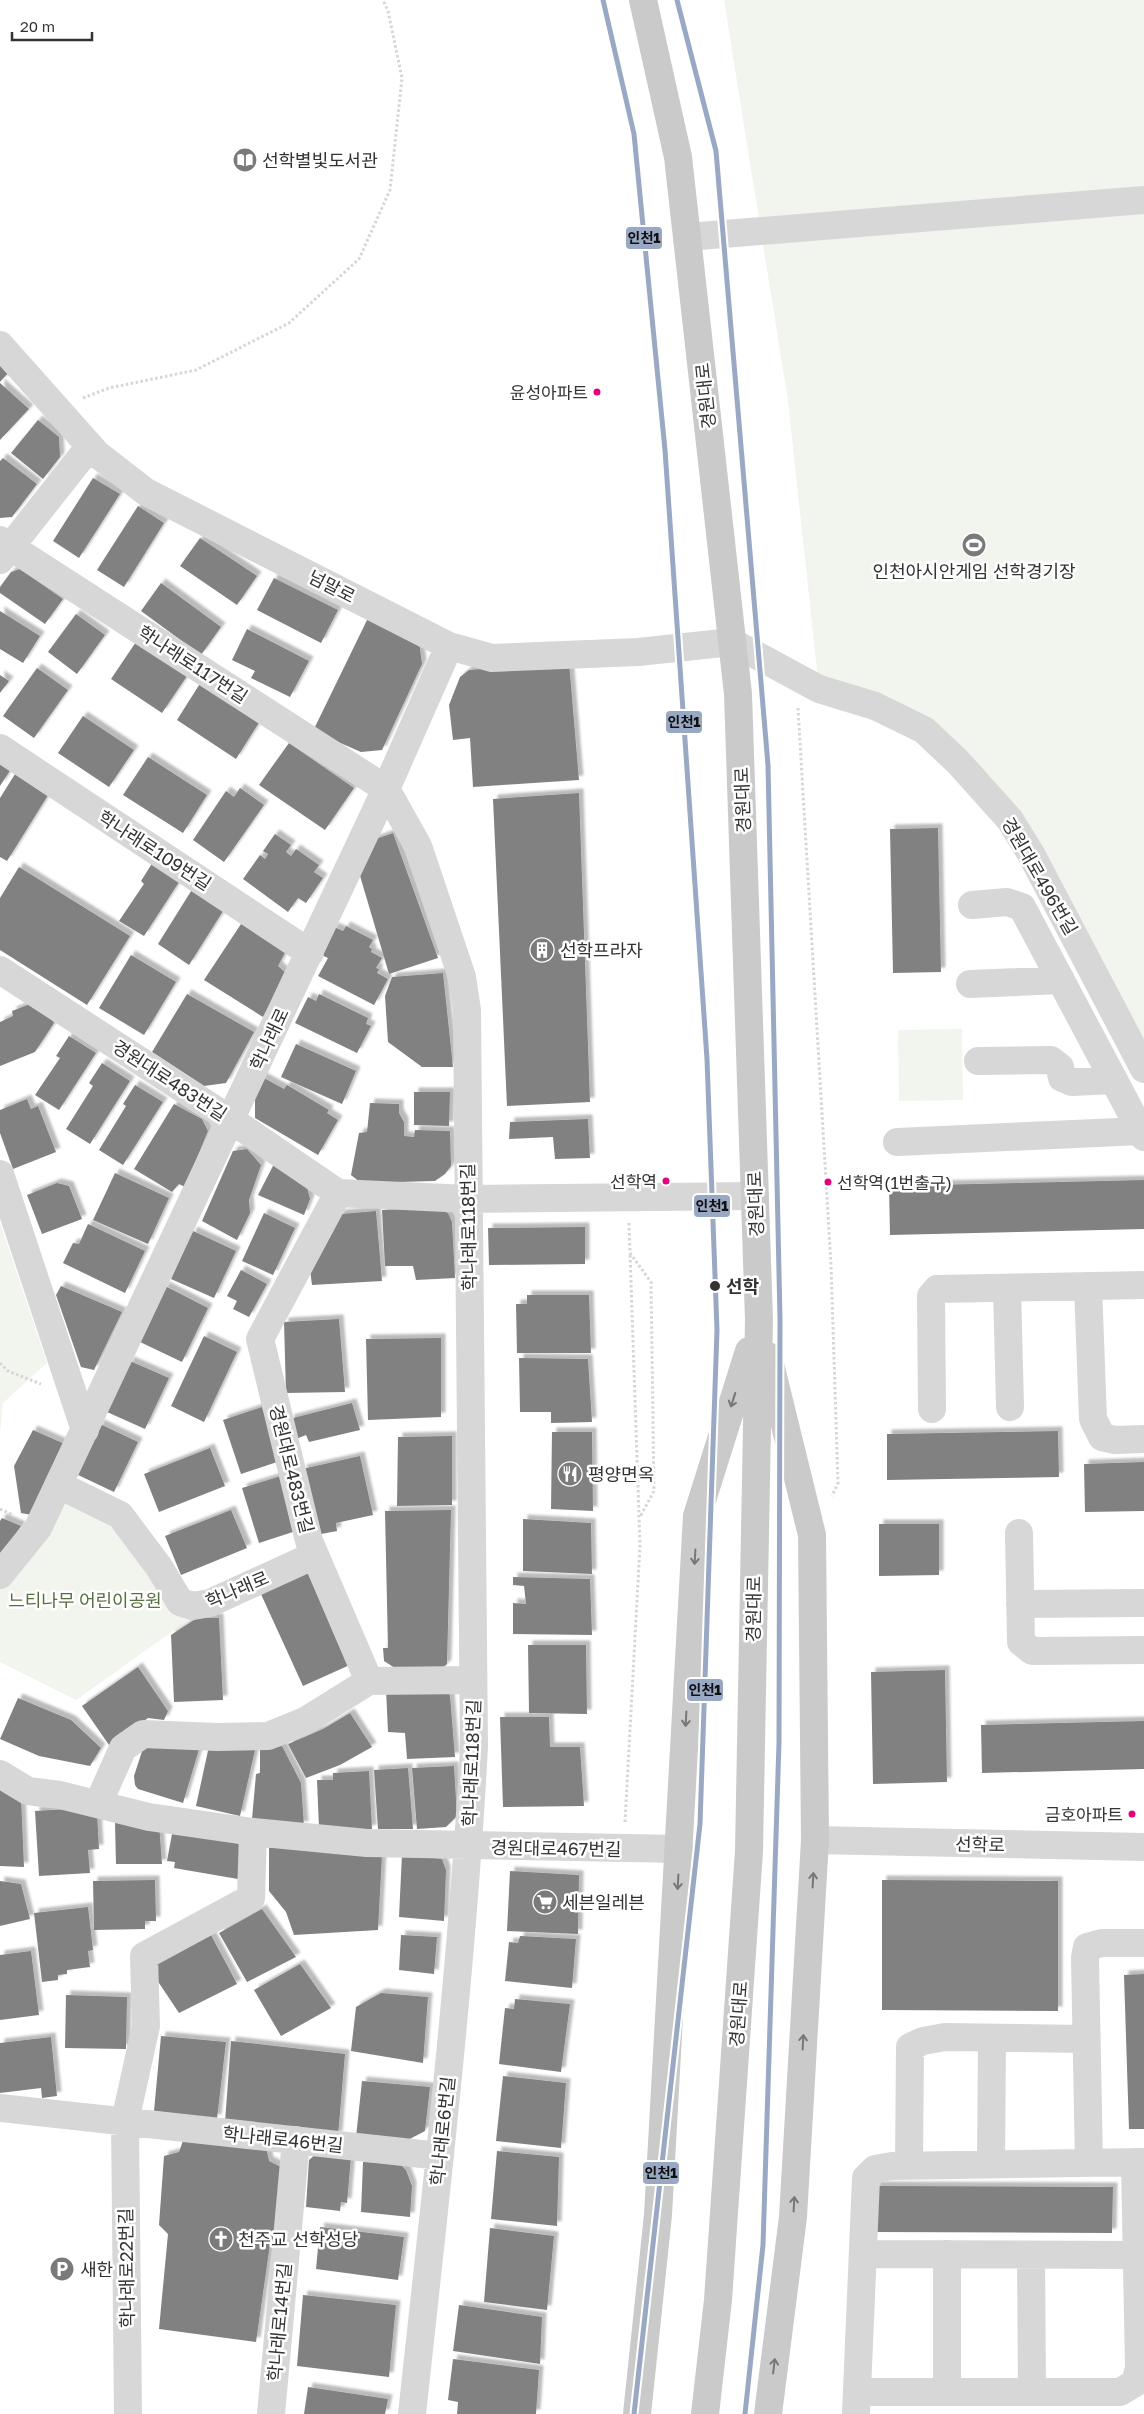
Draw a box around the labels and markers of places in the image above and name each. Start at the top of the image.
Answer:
library icon: 선학별빛도서관 [232,147,258,173]
place label: 선학별빛도서관 [262,149,378,171]
place label: 윤성아파트 [510,382,588,403]
marker: 윤성아파트 [592,387,602,397]
sports icon: 인천아시안게임 선학경기장 [961,532,987,558]
place label: 인천아시안게임 선학경기장 [872,560,1076,582]
building icon: 선학프라자 [529,937,555,963]
place label: 선학프라자 [560,939,643,961]
place label: 선학역 [610,1171,657,1192]
place label: 선학역(1번출구) [837,1172,952,1193]
marker: 선학역 [661,1176,671,1186]
marker: 선학역(1번출구) [823,1177,833,1187]
place label: 선학 [726,1275,760,1297]
marker: 선학 [708,1279,722,1293]
restaurant icon: 평양면옥 [557,1461,583,1487]
place label: 평양면옥 [588,1463,654,1485]
place label: 금호아파트 [1045,1804,1123,1825]
marker: 금호아파트 [1127,1809,1137,1819]
supermarket icon: 세븐일레븐 [532,1889,558,1915]
place label: 세븐일레븐 [562,1891,645,1913]
church icon: 천주교 선학성당 [208,2226,234,2252]
place label: 천주교 선학성당 [238,2228,358,2250]
parking icon: 새한 [49,2256,75,2282]
place label: 새한 [80,2258,113,2280]

